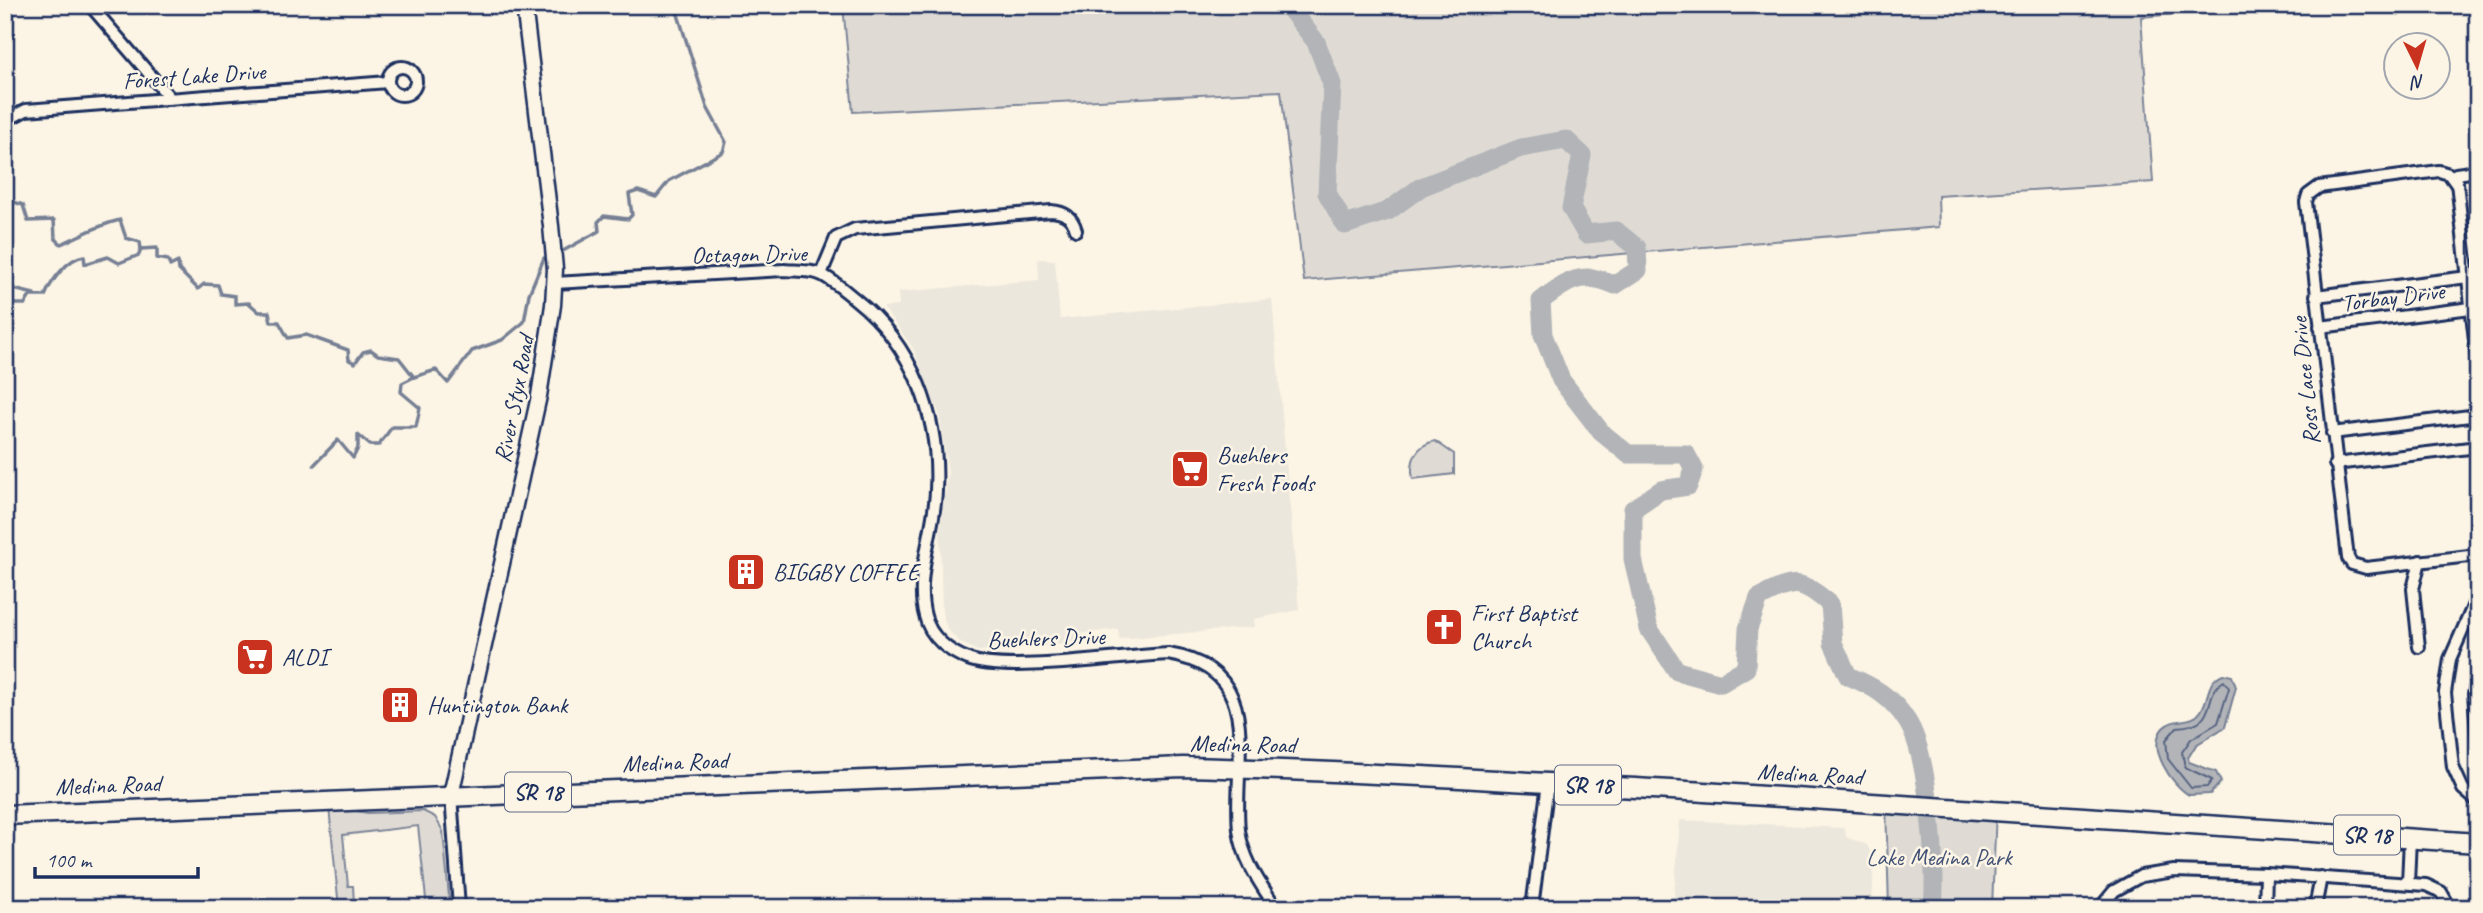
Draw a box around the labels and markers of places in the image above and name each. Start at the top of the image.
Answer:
place label: Buehlers Fresh Foods [1217,440,1316,498]
supermarket icon: Buehlers Fresh Foods [1169,448,1211,490]
building icon: BIGGBY COFFEE [725,551,767,593]
place label: BIGGBY COFFEE [773,557,921,587]
place label: First Baptist Church [1471,598,1579,656]
church icon: First Baptist Church [1423,606,1465,648]
supermarket icon: ALDI [234,636,276,678]
place label: ALDI [282,642,333,672]
building icon: Huntington Bank [379,684,421,726]
place label: Huntington Bank [427,690,570,720]

